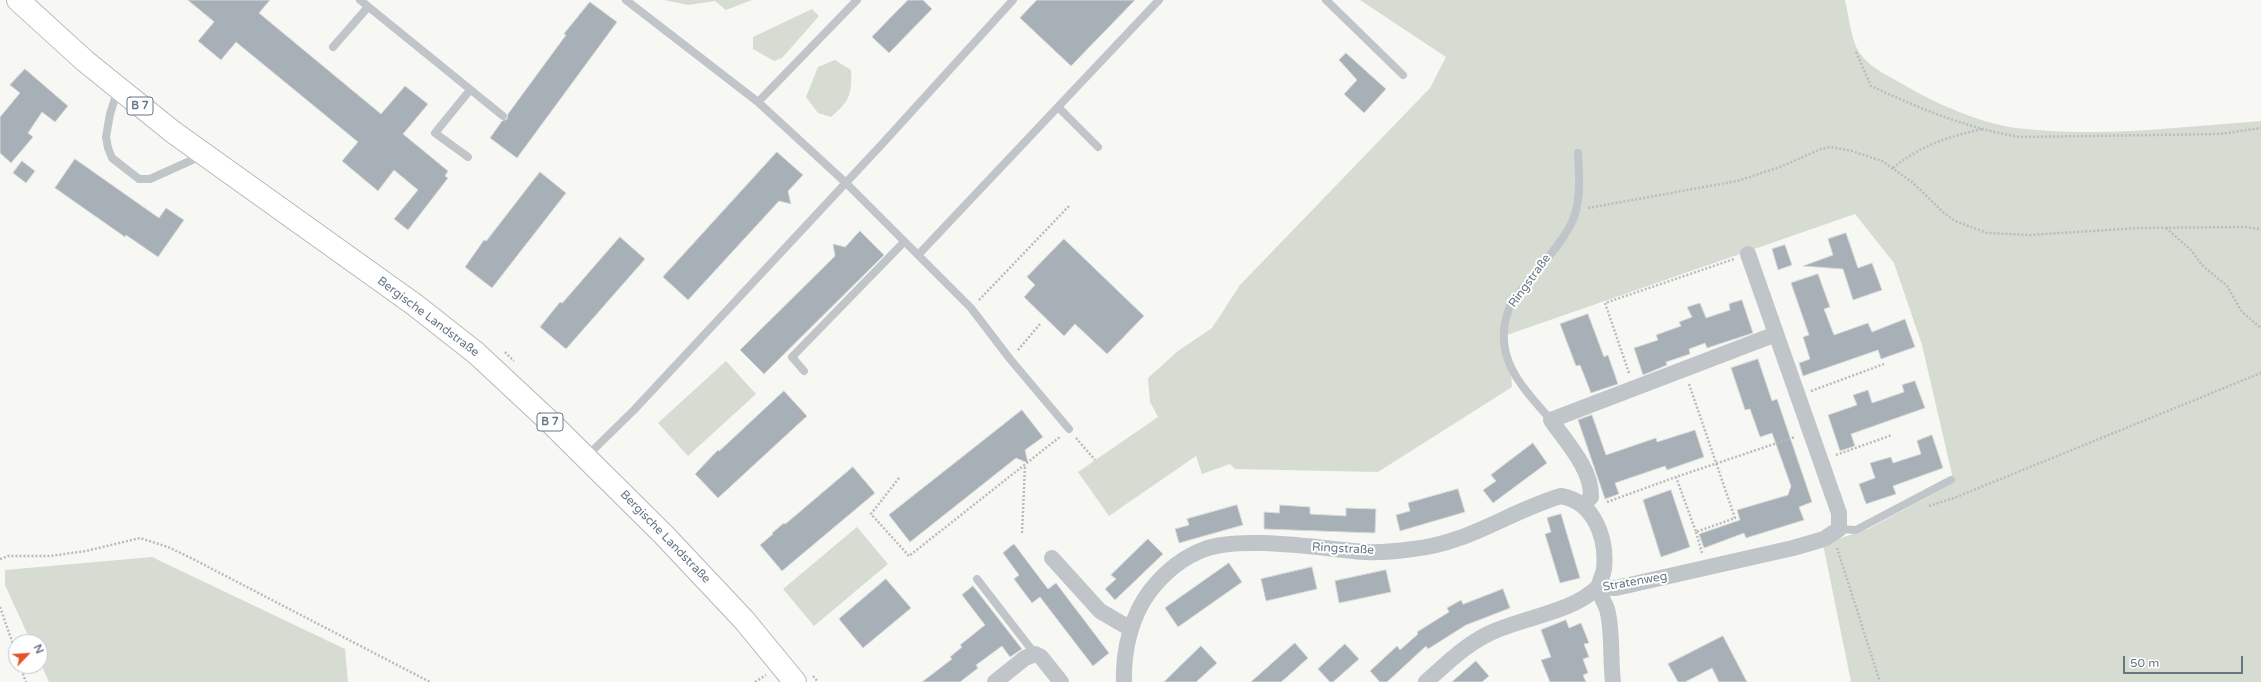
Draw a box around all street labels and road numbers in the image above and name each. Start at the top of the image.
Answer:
road number: B 7 [127,97,153,115]
street label: Ringstraße [1506,252,1554,310]
street label: Bergische Landstraße [374,274,482,360]
road number: B 7 [537,413,563,431]
street label: Bergische Landstraße [617,488,713,586]
street label: Ringstraße [1312,540,1374,558]
street label: Stratenweg [1602,569,1668,595]

